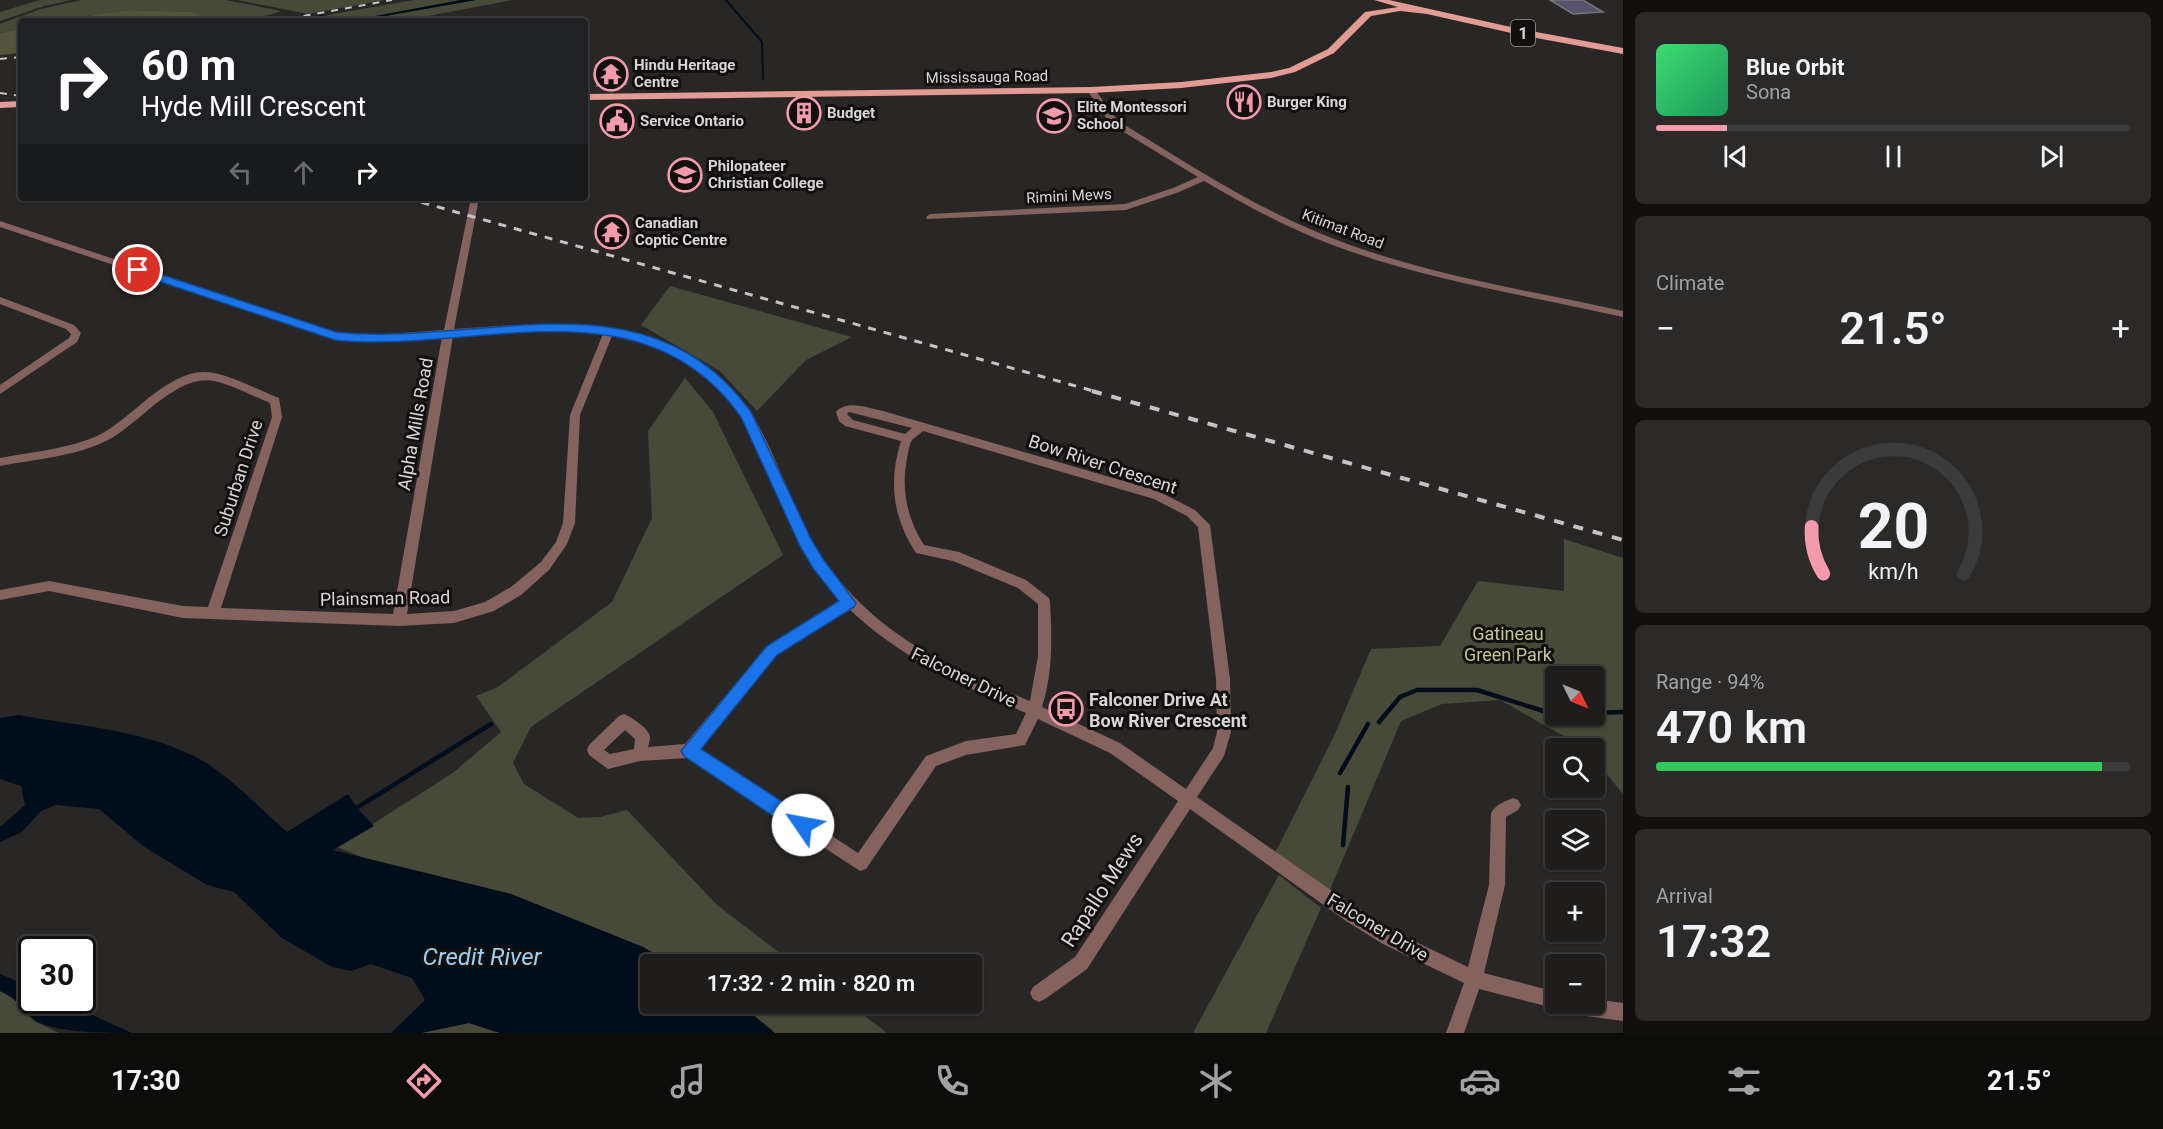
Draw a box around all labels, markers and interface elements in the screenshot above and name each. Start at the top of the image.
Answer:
road number: 1 [1511,20,1535,46]
text: 60 m [141,41,236,90]
icon: right [42,42,120,120]
text: Blue Orbit [1746,55,1844,80]
temple icon: Hindu Heritage Centre [593,56,629,92]
place label: Hindu Heritage Centre [634,56,735,91]
street label: Mississauga Road [926,67,1048,87]
text: Sona [1746,80,1791,104]
restaurant icon: Burger King [1226,84,1262,120]
text: Hyde Mill Crescent [141,91,366,123]
place label: Burger King [1267,93,1347,111]
building icon: Budget [786,95,822,131]
school or university icon: Elite Montessori School [1036,98,1072,134]
place label: Elite Montessori School [1077,98,1187,133]
public building icon: Service Ontario [599,103,635,139]
place label: Budget [827,104,875,122]
place label: Service Ontario [640,112,744,130]
icon: previous [1719,140,1752,173]
icon: pause [1877,140,1910,173]
icon: next [2035,140,2068,173]
icon: left [224,156,257,189]
icon: ahead [287,156,320,189]
icon: right [350,156,383,189]
school or university icon: Philopateer Christian College [667,157,703,193]
place label: Philopateer Christian College [708,157,824,192]
street label: Rimini Mews [1026,185,1112,207]
street label: Kitimat Road [1300,205,1386,253]
temple icon: Canadian Coptic Centre [594,214,630,250]
place label: Canadian Coptic Centre [635,214,727,249]
pin [112,244,163,295]
icon: arrive [121,253,154,286]
text: Climate [1656,271,1724,295]
text: 21.5° [1839,302,1947,355]
text: − [1656,309,1675,348]
text: + [2111,309,2130,348]
street label: Alpha Mills Road [393,356,437,492]
street label: Suburban Drive [209,417,267,539]
street label: Bow River Crescent [1026,430,1180,498]
text: 20 [1857,490,1929,563]
text: km/h [1868,559,1918,584]
street label: Plainsman Road [320,586,450,610]
park label: Gatineau Green Park [1464,623,1553,665]
street label: Falconer Drive [908,643,1020,711]
north arrow [1545,666,1605,726]
map controls [1545,666,1605,1014]
text: Range · 94% [1656,670,1764,694]
place label: Falconer Drive At Bow River Crescent [1089,689,1247,731]
bus stop icon: Falconer Drive At Bow River Crescent [1048,691,1084,727]
text: 470 km [1656,701,1807,754]
button: search [1545,738,1605,798]
position arrow [771,793,835,857]
button: layers [1545,810,1605,870]
street label: Rapallo Mews [1056,828,1148,952]
button: + [1545,882,1605,942]
text: Arrival [1656,884,1713,908]
street label: Falconer Drive [1324,889,1432,965]
text: 17:32 [1656,915,1771,968]
speed limit sign: 30 [18,936,96,1014]
water label: Credit River [423,943,543,971]
button: − [1545,954,1605,1014]
text: 17:32 · 2 min · 820 m [707,971,915,996]
icon: directions [403,1060,445,1102]
icon: music [667,1060,709,1102]
icon: phone [931,1060,973,1102]
icon: climate [1195,1060,1237,1102]
icon: car [1459,1060,1501,1102]
icon: filters [1723,1060,1765,1102]
text: 17:30 [111,1065,181,1097]
text: 21.5° [1987,1065,2052,1097]

